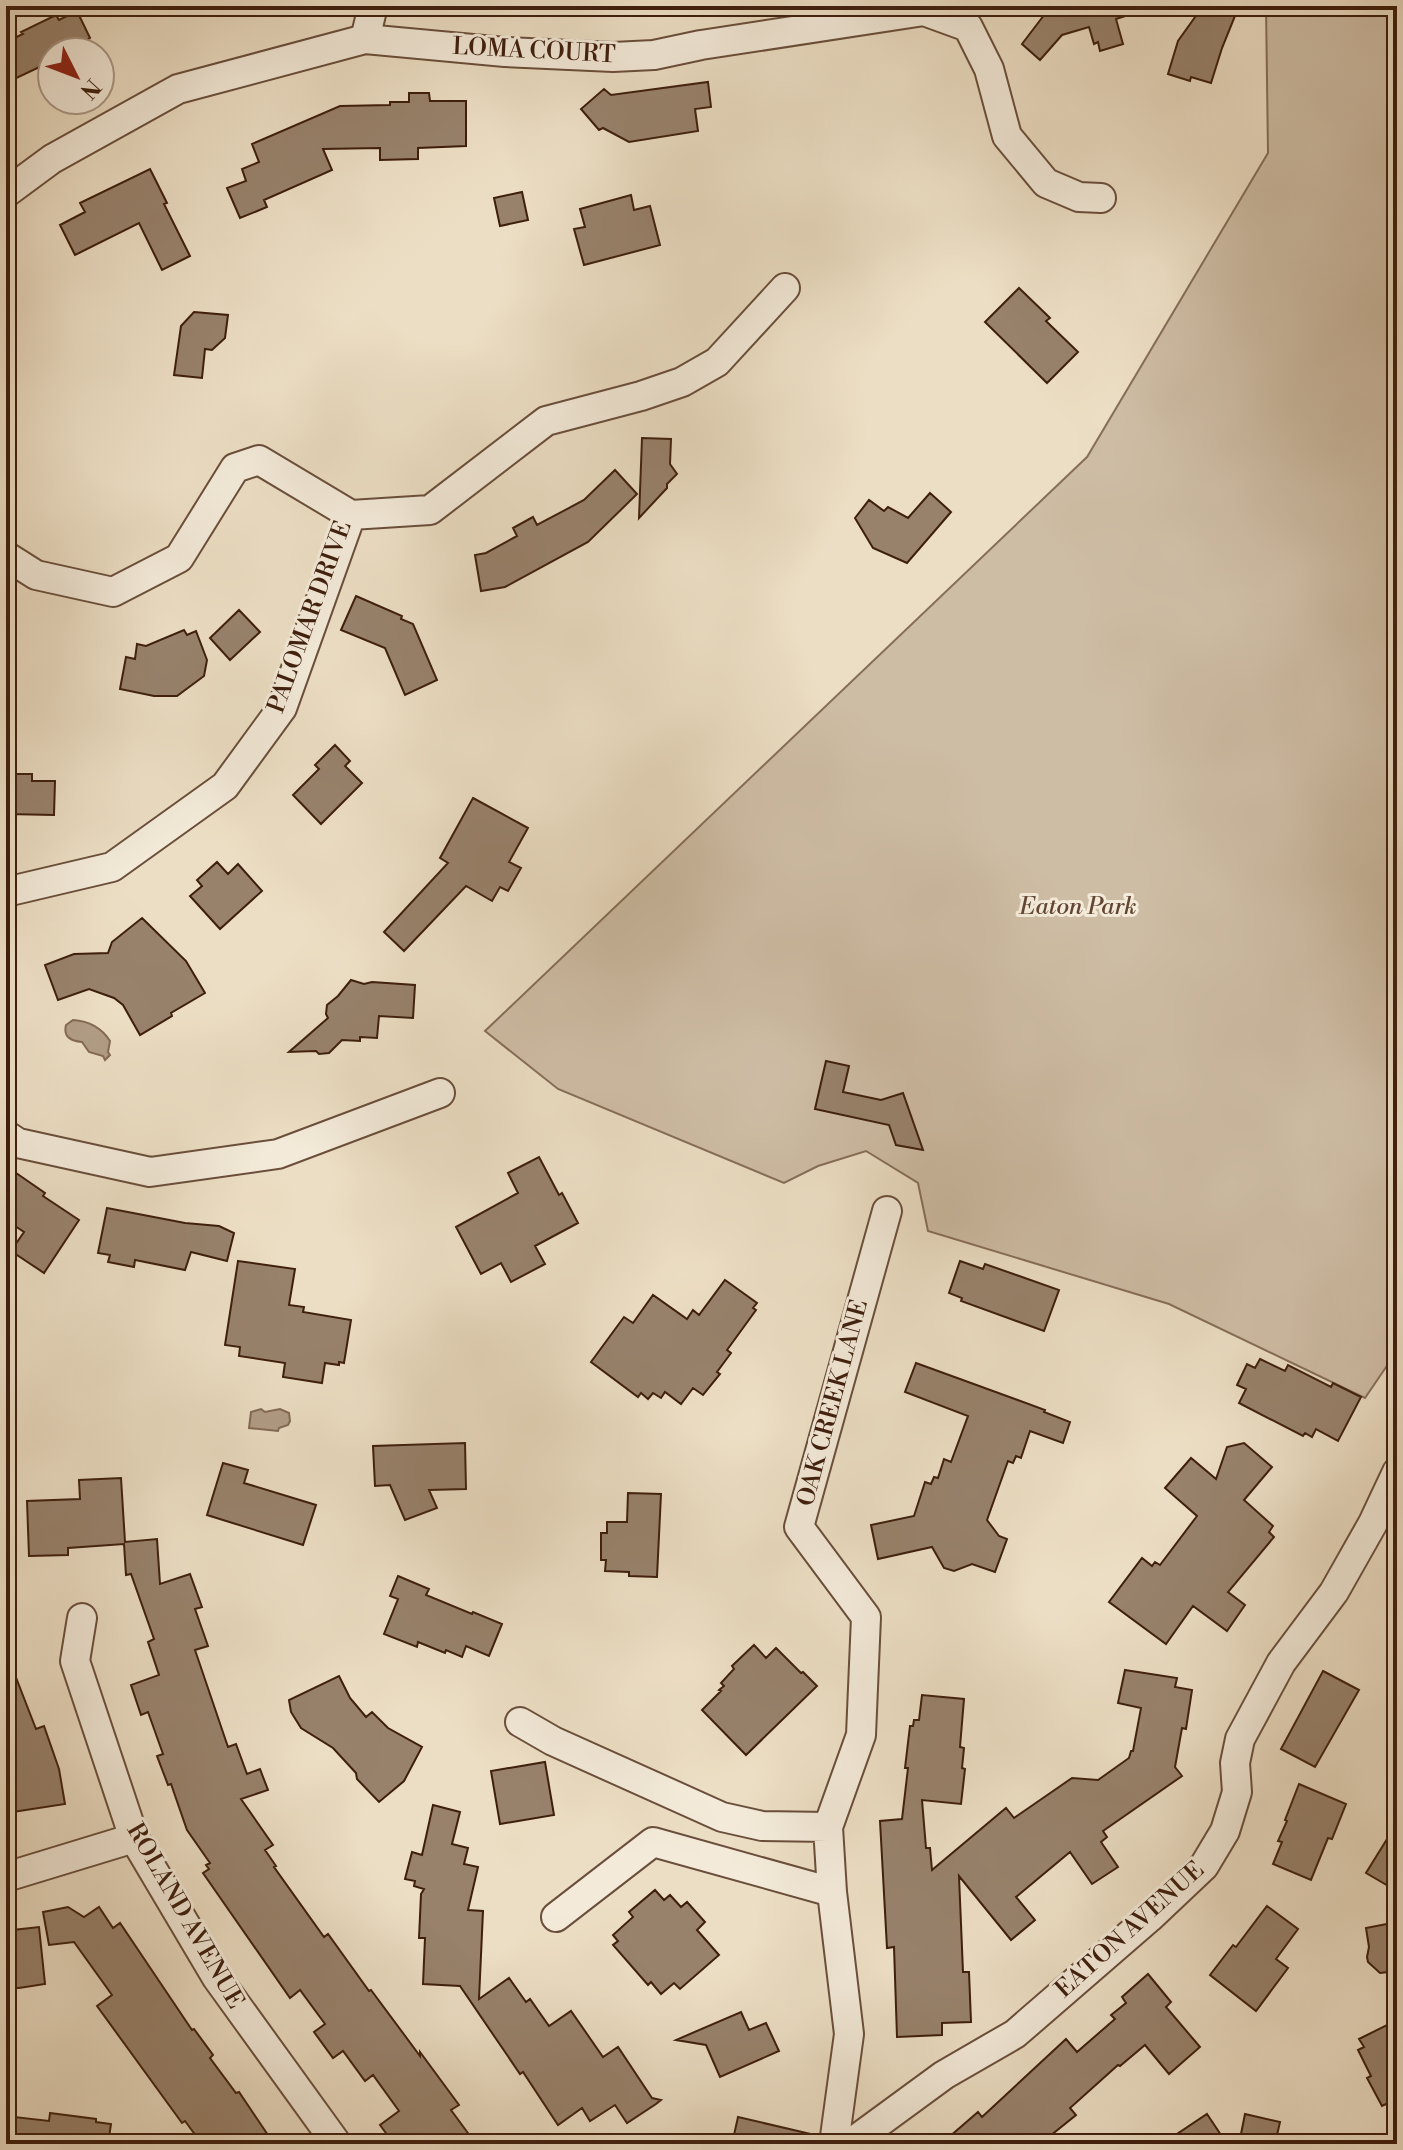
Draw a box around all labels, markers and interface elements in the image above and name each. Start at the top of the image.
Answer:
street label: LOMA COURT [452,32,616,70]
north arrow [36,36,116,116]
text: N [73,73,106,104]
street label: PALOMAR DRIVE [261,517,359,717]
park label: Eaton Park [1018,892,1137,922]
street label: OAK CREEK LANE [791,1296,875,1510]
street label: ROLAND AVENUE [120,1818,250,2014]
street label: EATON AVENUE [1049,1855,1211,2005]

